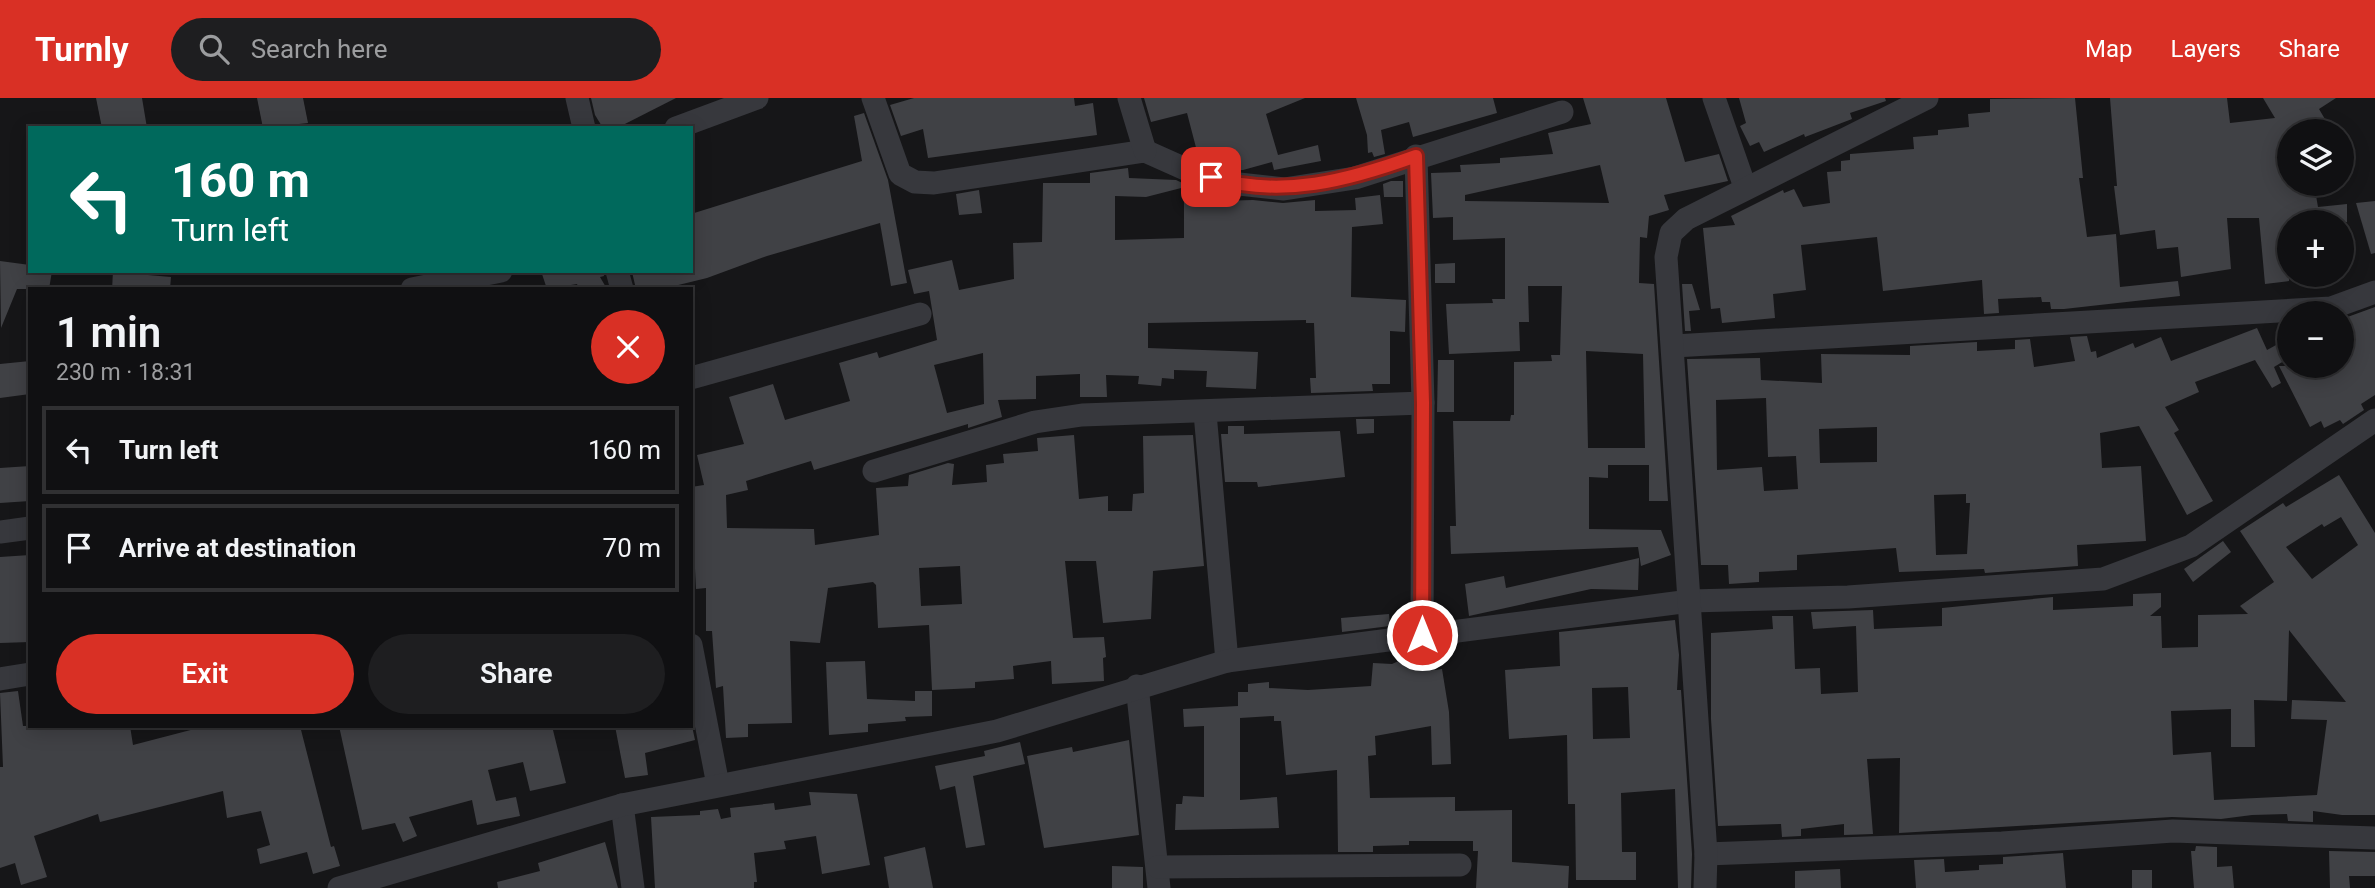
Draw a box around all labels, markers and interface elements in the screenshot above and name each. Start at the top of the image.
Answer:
search box [171,18,661,81]
text: Turnly [35,30,129,69]
icon: search [195,30,233,68]
text: Search here [251,34,387,64]
text: Map [2085,35,2133,63]
text: Layers [2171,35,2241,63]
text: Share [2279,35,2340,63]
map controls [2277,119,2354,378]
button: layers [2277,119,2354,196]
pin [1181,147,1241,207]
text: 160 m [171,152,310,209]
icon: left [56,154,147,245]
icon: arrive [1192,158,1230,196]
button: + [2277,210,2354,287]
text: Turn left [171,211,289,249]
button: − [2277,301,2354,378]
text: 1 min [56,308,161,357]
button: close [591,310,665,384]
text: 230 m · 18:31 [56,359,195,386]
icon: left [60,431,98,469]
text: Turn left [119,435,218,465]
text: 160 m [588,435,661,465]
icon: arrive [60,529,98,567]
text: Arrive at destination [119,533,356,563]
text: 70 m [603,533,661,563]
position arrow [1385,598,1459,672]
button: Exit [56,634,354,714]
button: Share [368,634,665,714]

